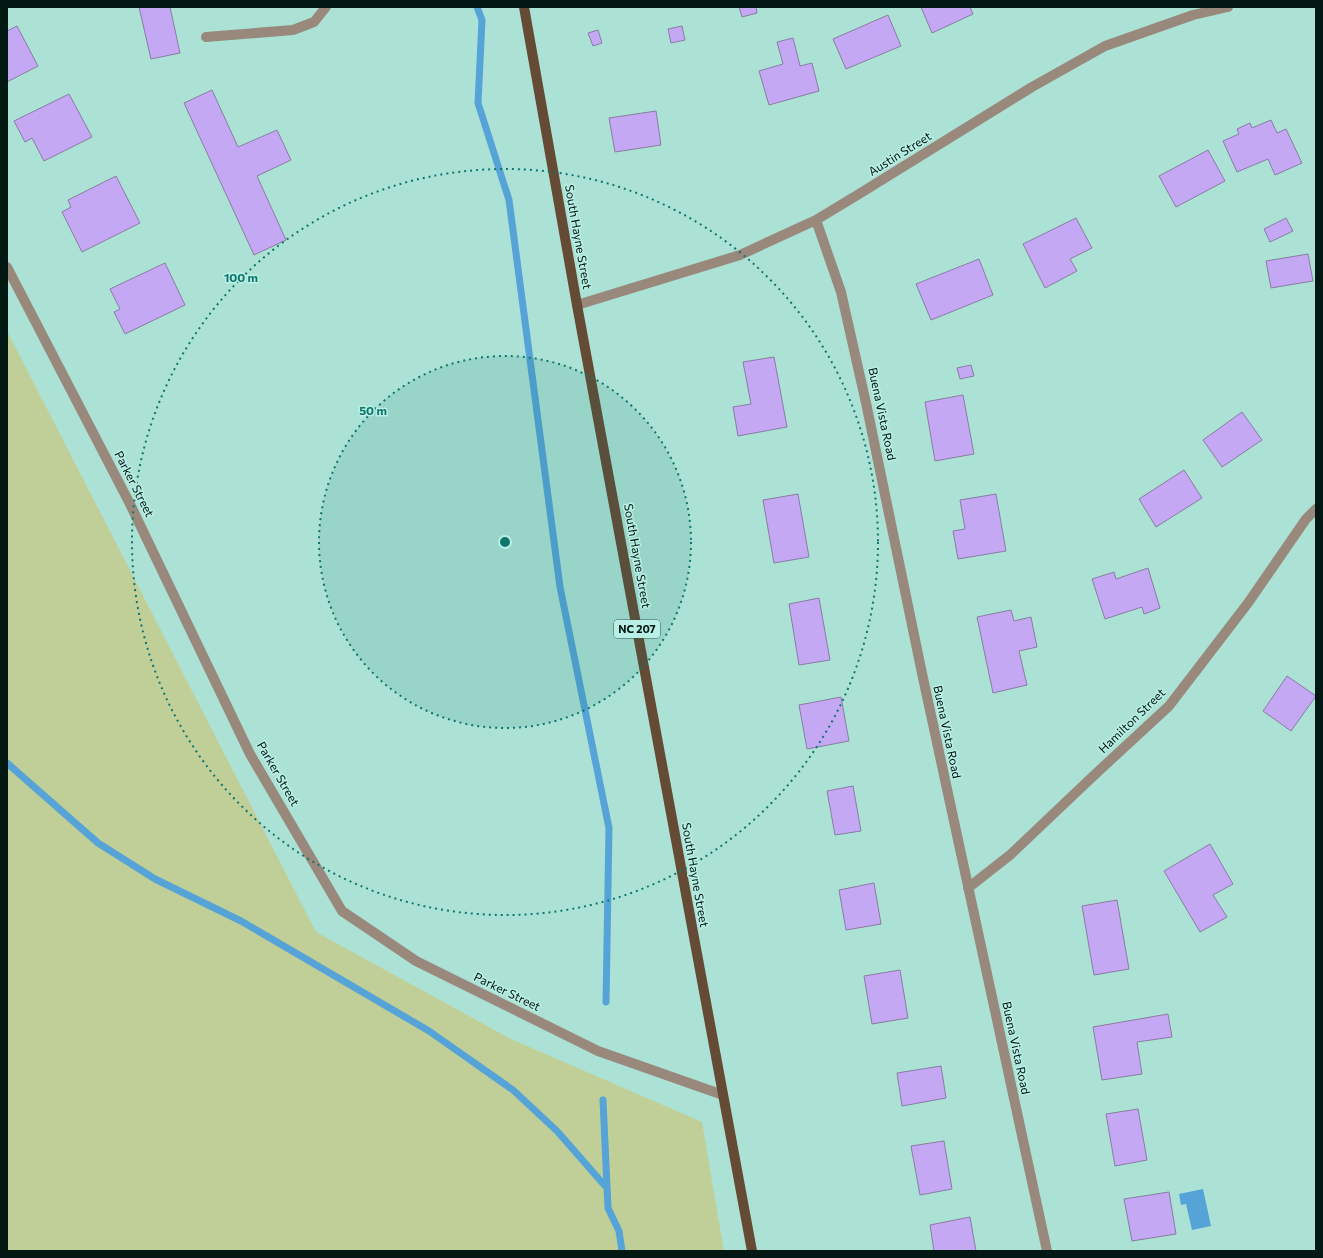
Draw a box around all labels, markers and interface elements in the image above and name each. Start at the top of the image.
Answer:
street label: Austin Street [865,128,934,178]
street label: South Hayne Street [563,184,595,290]
text: 100 m [224,270,258,284]
street label: Buena Vista Road [866,366,900,462]
text: 50 m [359,403,387,417]
street label: Parker Street [112,448,158,519]
street label: South Hayne Street [622,503,654,609]
centre of rings [498,535,512,549]
road number: NC 207 [614,620,660,638]
street label: Buena Vista Road [931,684,965,780]
street label: Hamilton Street [1095,685,1168,756]
street label: Parker Street [255,739,303,808]
street label: South Hayne Street [680,822,712,928]
street label: Parker Street [472,969,543,1013]
street label: Buena Vista Road [1000,1000,1034,1096]

